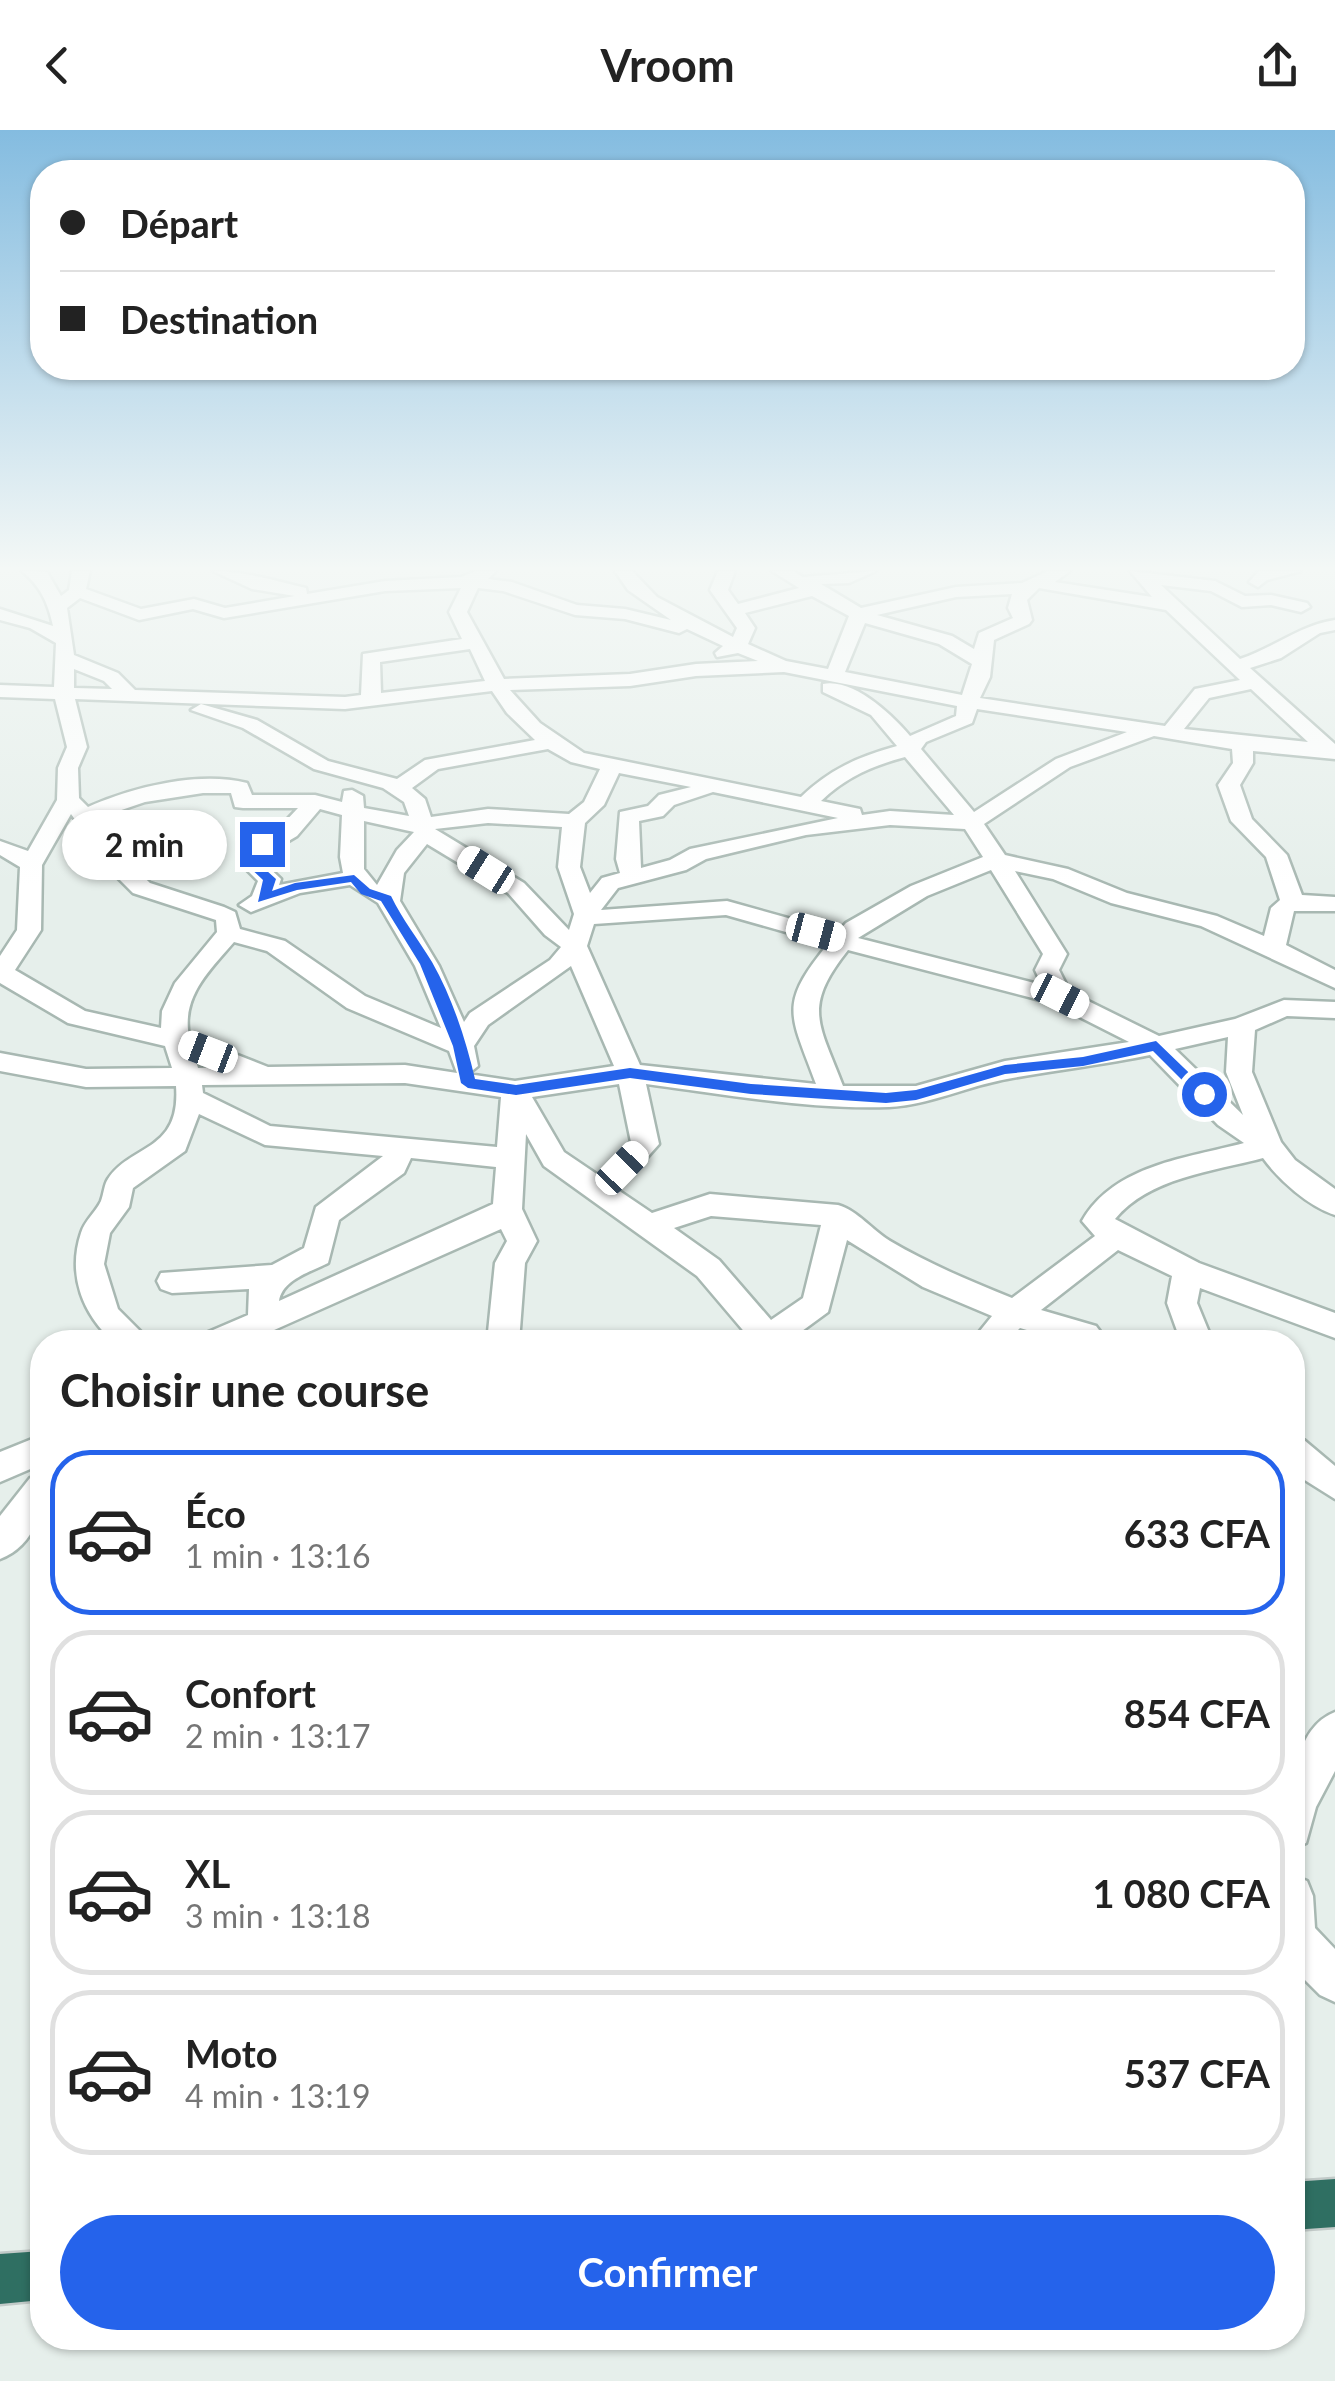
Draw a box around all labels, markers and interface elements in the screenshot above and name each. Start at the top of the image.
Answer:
icon: back [30,38,85,93]
text: Vroom [600,38,735,92]
icon: share [1250,38,1305,93]
text: Départ [120,200,238,246]
text: Destination [120,296,318,342]
callout: 2 min [62,809,227,879]
route end [240,822,285,867]
text: 2 min [105,825,184,864]
car [453,841,519,899]
car [783,910,849,954]
car [1026,969,1094,1023]
car [175,1027,241,1077]
route start [1182,1072,1227,1117]
car [590,1136,654,1200]
text: Choisir une course [60,1363,429,1417]
icon: car [65,1488,155,1578]
text: Éco [185,1490,246,1536]
text: 633 CFA [1124,1510,1270,1556]
text: 1 min · 13:16 [185,1536,371,1575]
icon: car [65,1668,155,1758]
text: Confort [185,1670,316,1716]
text: 854 CFA [1124,1690,1270,1736]
text: 2 min · 13:17 [185,1716,371,1755]
icon: car [65,1848,155,1938]
text: XL [185,1850,230,1896]
text: 1 080 CFA [1093,1870,1270,1916]
text: 3 min · 13:18 [185,1896,371,1935]
icon: car [65,2028,155,2118]
text: Moto [185,2030,278,2076]
text: 537 CFA [1124,2050,1270,2096]
text: 4 min · 13:19 [185,2076,371,2115]
button: Confirmer [60,2215,1275,2330]

